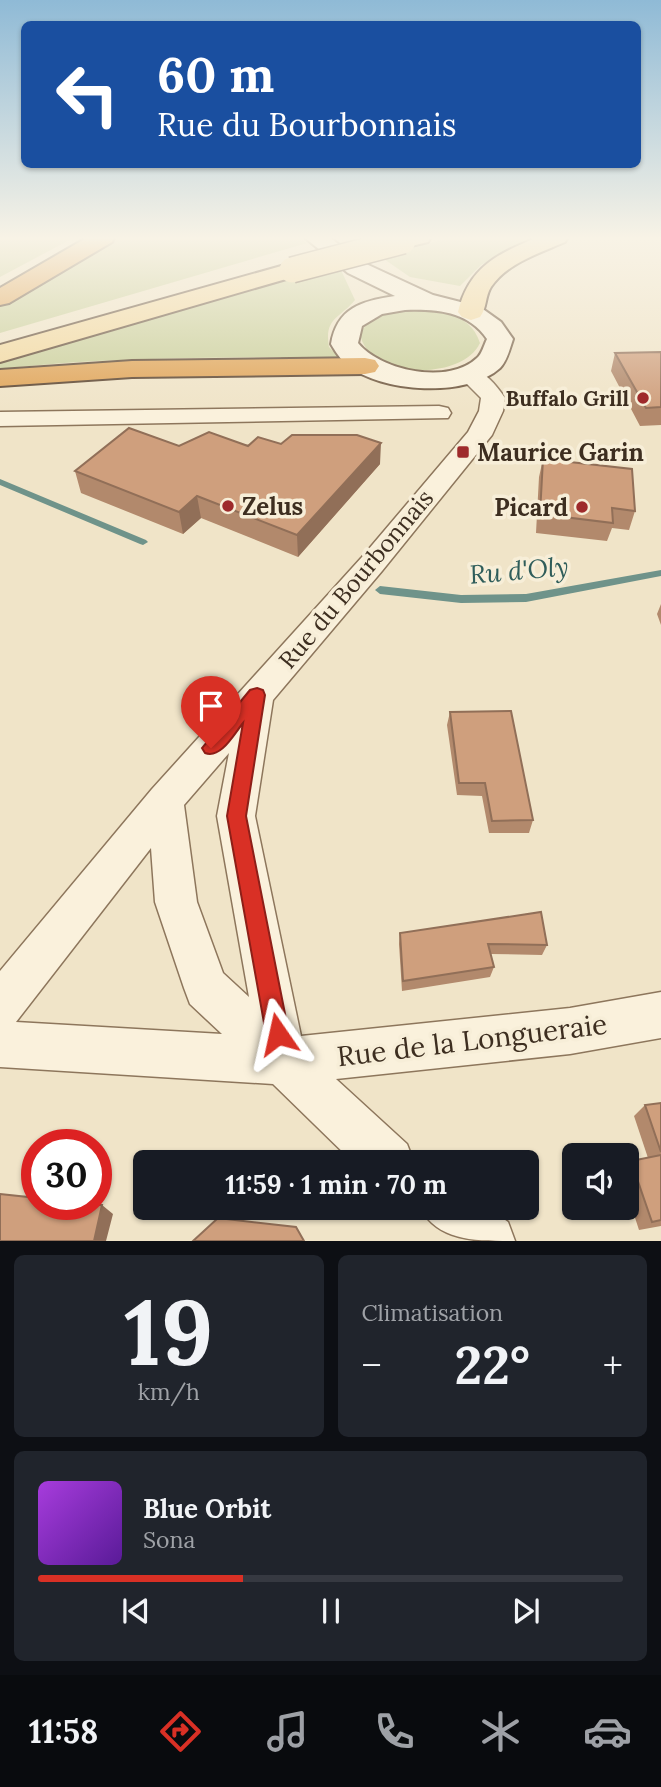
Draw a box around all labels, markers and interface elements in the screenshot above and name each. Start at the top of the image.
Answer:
text: 60 m [157,43,274,105]
icon: left [42,49,133,140]
text: Rue du Bourbonnais [157,104,457,145]
place label: Buffalo Grill [506,385,629,412]
marker: Buffalo Grill [635,390,651,406]
place label: Maurice Garin [477,437,644,468]
marker: Maurice Garin [455,444,471,460]
street label: Rue du Bourbonnais [272,483,440,675]
place label: Zelus [242,491,303,522]
place label: Picard [494,492,568,523]
marker: Zelus [220,498,236,514]
marker: Picard [574,499,590,515]
water label: Ru d'Oly [468,549,570,591]
pin [181,676,241,748]
icon: arrive [192,687,230,725]
position arrow [241,997,315,1071]
street label: Rue de la Longueraie [335,1006,609,1074]
speed limit sign: 30 [21,1129,112,1220]
map controls [562,1143,639,1220]
button: sound [562,1143,639,1220]
text: 11:59 · 1 min · 70 m [225,1168,447,1201]
text: 19 [124,1273,213,1390]
text: Climatisation [362,1298,503,1327]
text: 22° [455,1332,530,1398]
text: − [362,1341,382,1389]
text: + [603,1341,623,1389]
text: km/h [138,1377,200,1406]
text: Blue Orbit [143,1492,271,1525]
text: Sona [143,1525,195,1554]
icon: previous [117,1592,155,1630]
icon: pause [312,1592,350,1630]
icon: next [507,1592,545,1630]
icon: directions [156,1707,205,1756]
icon: music [263,1707,312,1756]
icon: phone [370,1707,419,1756]
icon: climate [476,1707,525,1756]
icon: car [583,1707,632,1756]
text: 11:58 [29,1711,98,1752]

